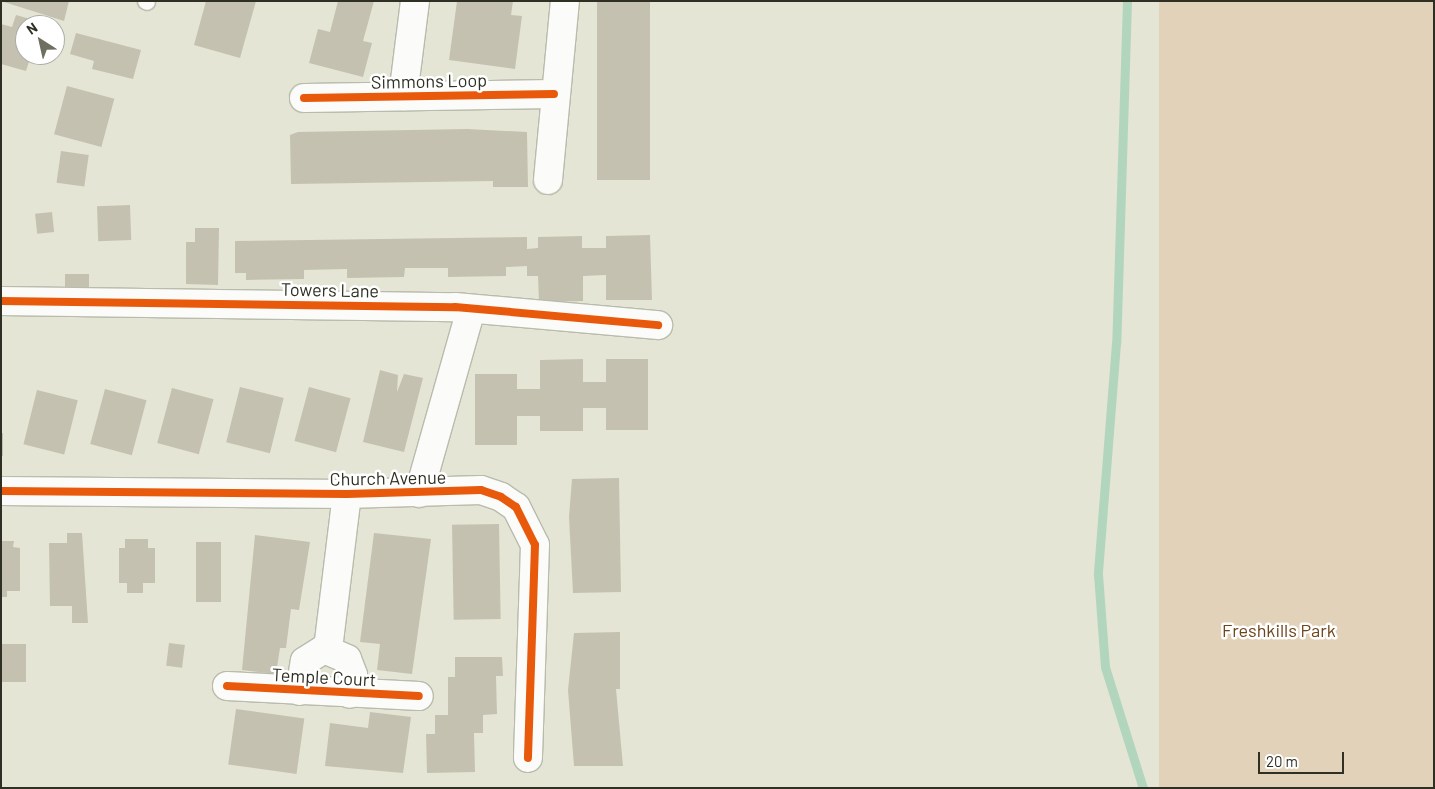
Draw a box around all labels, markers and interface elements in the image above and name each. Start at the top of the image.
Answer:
north arrow [15,15,65,65]
text: N [23,18,40,38]
street label: Simmons Loop [371,69,487,93]
street label: Towers Lane [281,278,379,302]
street label: Church Avenue [330,466,446,490]
park label: Freshkills Park [1222,619,1336,641]
street label: Temple Court [271,663,377,691]
scale bar [1260,742,1346,774]
text: 20 m [1266,752,1298,770]

